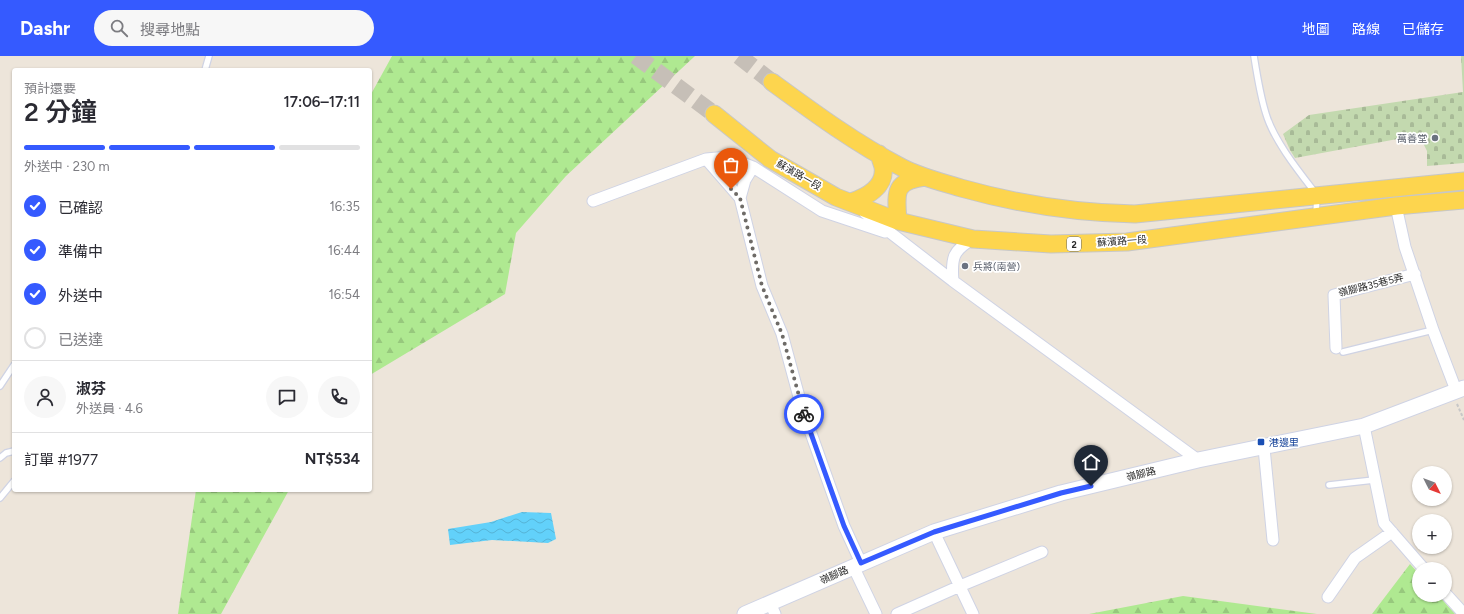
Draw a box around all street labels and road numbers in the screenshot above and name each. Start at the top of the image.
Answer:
street label: 蘇濱路一段 [774,157,824,193]
street label: 蘇濱路一段 [1097,233,1147,249]
road number: 2 [1067,237,1081,251]
street label: 嶺腳路35巷5弄 [1337,271,1405,299]
street label: 嶺腳路 [1125,464,1157,484]
street label: 嶺腳路 [818,563,850,587]

